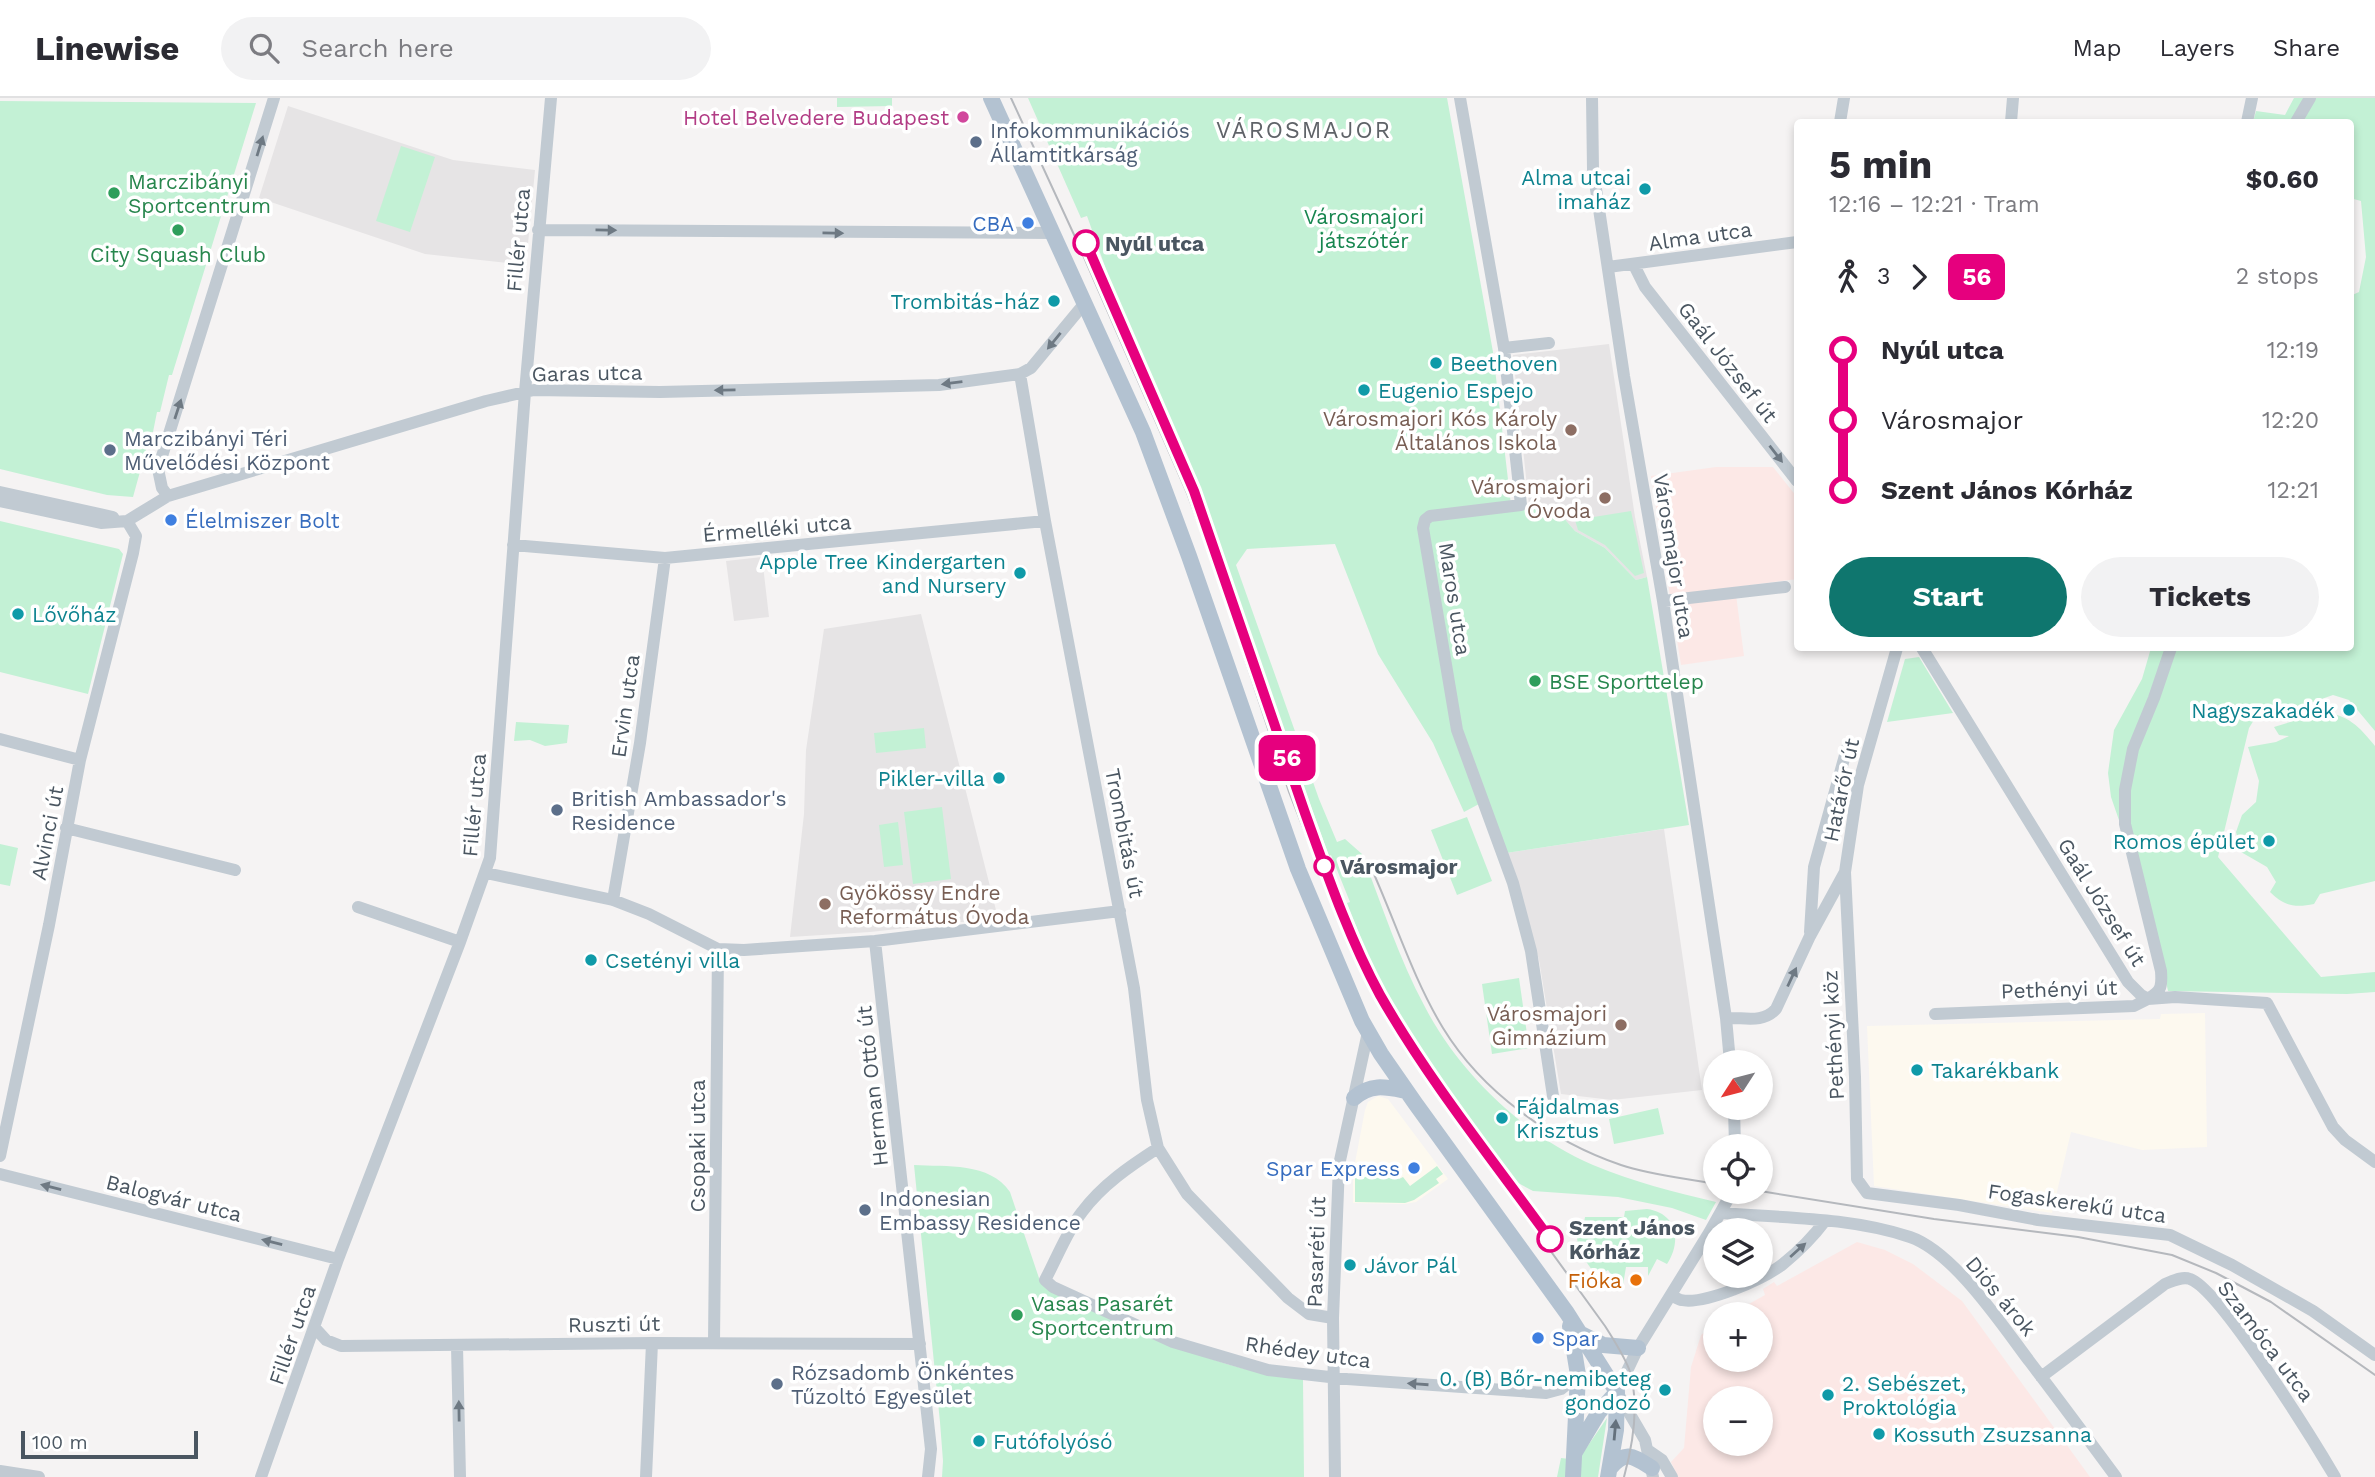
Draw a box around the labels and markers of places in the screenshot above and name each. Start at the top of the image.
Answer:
place label: Hotel Belvedere Budapest [683,105,949,130]
marker: Hotel Belvedere Budapest [955,109,971,125]
place label: Infokommunikációs Államtitkárság [990,118,1190,167]
marker: Infokommunikációs Államtitkárság [968,134,984,150]
place label: Alma utcai imaház [1521,165,1631,214]
place label: Marczibányi Sportcentrum [128,169,271,218]
marker: Alma utcai imaház [1637,181,1653,197]
marker: Marczibányi Sportcentrum [106,185,122,201]
place label: CBA [972,211,1014,236]
marker: CBA [1020,215,1036,231]
marker: City Squash Club [170,222,186,238]
marker: Nyúl utca [1073,230,1099,256]
place label: Nyúl utca [1105,231,1205,256]
place label: City Squash Club [90,242,266,267]
place label: Trombitás-ház [891,289,1040,314]
marker: Trombitás-ház [1046,293,1062,309]
place label: Beethoven [1450,351,1558,376]
marker: Beethoven [1428,355,1444,371]
place label: Eugenio Espejo [1378,378,1534,403]
marker: Eugenio Espejo [1356,382,1372,398]
place label: Városmajori Kós Károly Általános Iskola [1323,406,1557,455]
marker: Városmajori Kós Károly Általános Iskola [1563,422,1579,438]
place label: Marczibányi Téri Művelődési Központ [124,426,330,475]
marker: Marczibányi Téri Művelődési Központ [102,442,118,458]
place label: Városmajori Óvoda [1471,474,1591,523]
marker: Városmajori Óvoda [1597,490,1613,506]
place label: Élelmiszer Bolt [185,508,340,533]
marker: Élelmiszer Bolt [163,512,179,528]
place label: Apple Tree Kindergarten and Nursery [759,549,1006,598]
marker: Apple Tree Kindergarten and Nursery [1012,565,1028,581]
place label: Lővőház [32,602,116,627]
marker: Lővőház [10,606,26,622]
place label: BSE Sporttelep [1549,669,1704,694]
marker: BSE Sporttelep [1527,673,1543,689]
place label: Nagyszakadék [2191,698,2335,723]
marker: Nagyszakadék [2341,702,2357,718]
place label: Pikler-villa [878,766,985,791]
marker: Pikler-villa [991,770,1007,786]
place label: British Ambassador's Residence [571,786,787,835]
marker: British Ambassador's Residence [549,802,565,818]
place label: Romos épület [2113,829,2255,854]
marker: Romos épület [2261,833,2277,849]
place label: Városmajor [1340,854,1458,879]
marker: Városmajor [1314,856,1334,876]
place label: Gyökössy Endre Református Óvoda [839,880,1030,929]
marker: Gyökössy Endre Református Óvoda [817,896,833,912]
place label: Csetényi villa [605,948,740,973]
marker: Csetényi villa [583,952,599,968]
place label: Városmajori Gimnázium [1487,1001,1607,1050]
marker: Városmajori Gimnázium [1613,1017,1629,1033]
place label: Takarékbank [1931,1058,2059,1083]
marker: Takarékbank [1909,1062,1925,1078]
place label: Fájdalmas Krisztus [1516,1094,1620,1143]
marker: Fájdalmas Krisztus [1494,1110,1510,1126]
place label: Spar Express [1266,1156,1400,1181]
marker: Spar Express [1406,1160,1422,1176]
place label: Indonesian Embassy Residence [879,1186,1081,1235]
marker: Indonesian Embassy Residence [857,1202,873,1218]
place label: Szent János Kórház [1569,1215,1695,1264]
marker: Szent János Kórház [1537,1226,1563,1252]
place label: Jávor Pál [1364,1253,1457,1278]
marker: Jávor Pál [1342,1257,1358,1273]
place label: Fióka [1567,1268,1622,1293]
marker: Fióka [1628,1272,1644,1288]
place label: Vasas Pasarét Sportcentrum [1031,1291,1174,1340]
marker: Vasas Pasarét Sportcentrum [1009,1307,1025,1323]
place label: Spar [1552,1326,1599,1351]
marker: Spar [1530,1330,1546,1346]
place label: Rózsadomb Önkéntes Tűzoltó Egyesület [791,1360,1014,1409]
place label: 0. (B) Bőr-nemibeteg gondozó [1439,1366,1652,1415]
place label: 2. Sebészet, Proktológia [1842,1371,1966,1420]
marker: Rózsadomb Önkéntes Tűzoltó Egyesület [769,1376,785,1392]
marker: 0. (B) Bőr-nemibeteg gondozó [1657,1382,1673,1398]
marker: 2. Sebészet, Proktológia [1820,1387,1836,1403]
place label: Kossuth Zsuzsanna [1893,1422,2092,1447]
marker: Kossuth Zsuzsanna [1871,1426,1887,1442]
place label: Futófolyósó [993,1429,1113,1454]
marker: Futófolyósó [971,1433,987,1449]

